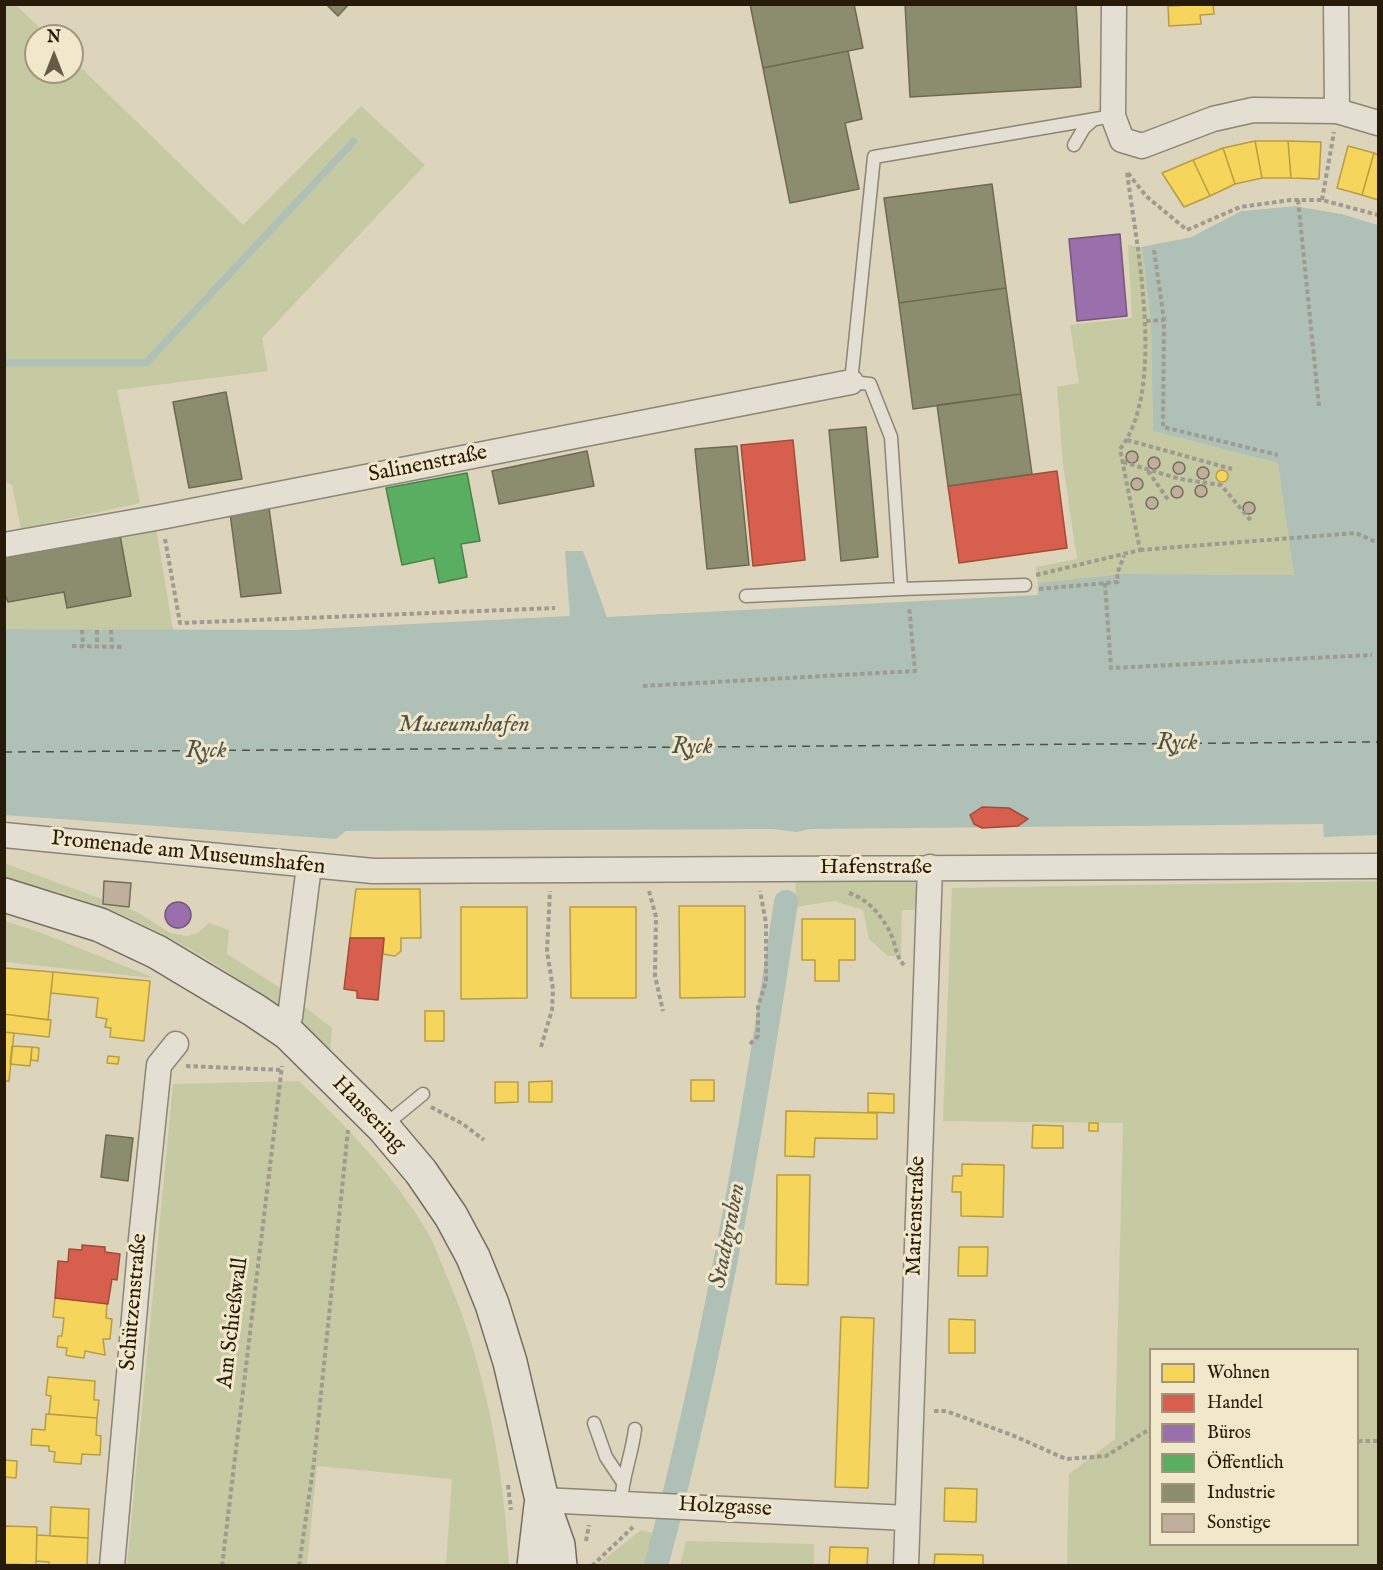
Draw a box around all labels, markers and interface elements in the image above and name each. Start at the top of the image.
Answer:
north arrow [24,24,84,84]
text: N [47,28,61,48]
street label: Salinenstraße [366,441,490,489]
water label: Museumshafen [398,712,530,740]
water label: Ryck [1156,730,1198,758]
water label: Ryck [671,734,713,762]
water label: Ryck [185,738,227,766]
street label: Promenade am Museumshafen [50,826,326,882]
street label: Hafenstraße [820,855,932,881]
street label: Hansering [325,1071,411,1159]
street label: Marienstraße [902,1155,932,1277]
water label: Stadtgraben [705,1181,753,1291]
street label: Schützenstraße [116,1232,154,1372]
street label: Am Schießwall [213,1256,255,1390]
legend [1149,1348,1359,1546]
text: Wohnen [1207,1362,1270,1385]
text: Handel [1207,1392,1263,1415]
text: Büros [1207,1422,1251,1445]
text: Öffentlich [1207,1452,1284,1475]
text: Industrie [1207,1482,1275,1505]
street label: Holzgasse [678,1492,772,1524]
text: Sonstige [1207,1512,1271,1535]

